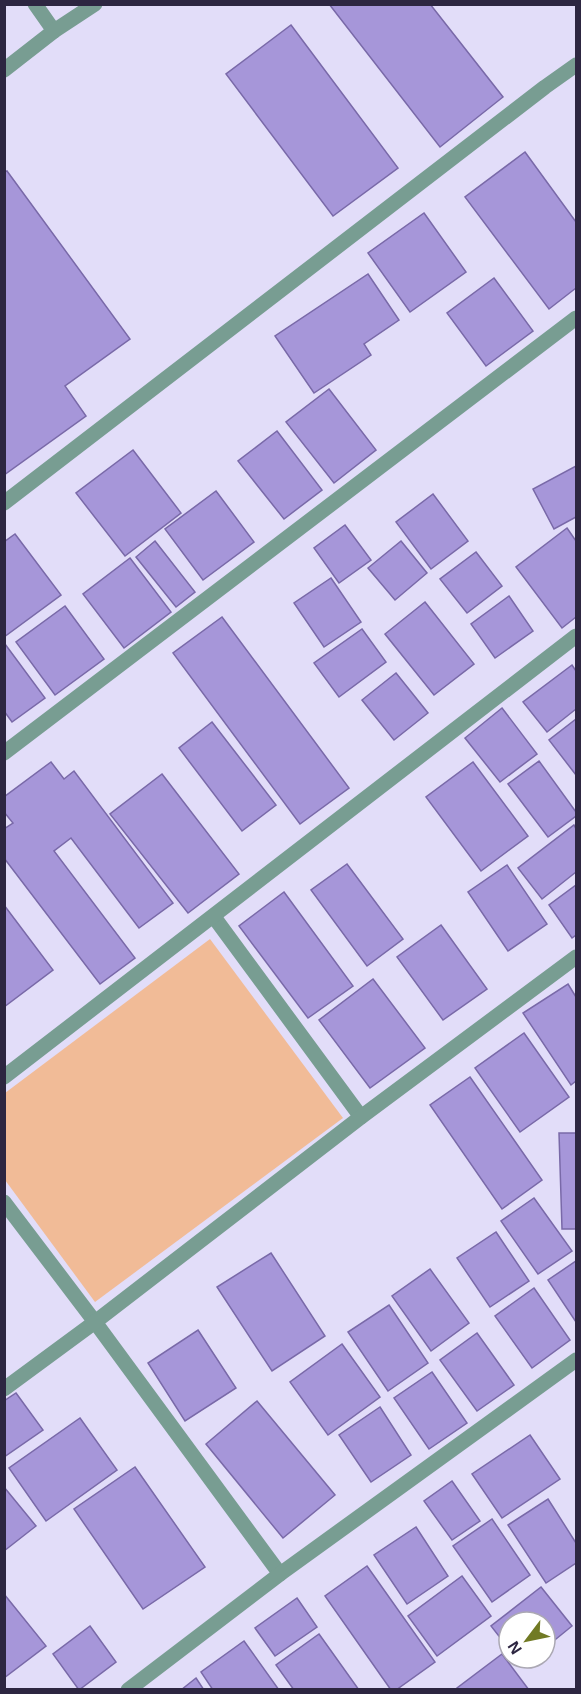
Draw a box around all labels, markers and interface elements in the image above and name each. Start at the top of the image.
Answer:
north arrow [497,1610,557,1670]
text: N [504,1638,525,1657]

